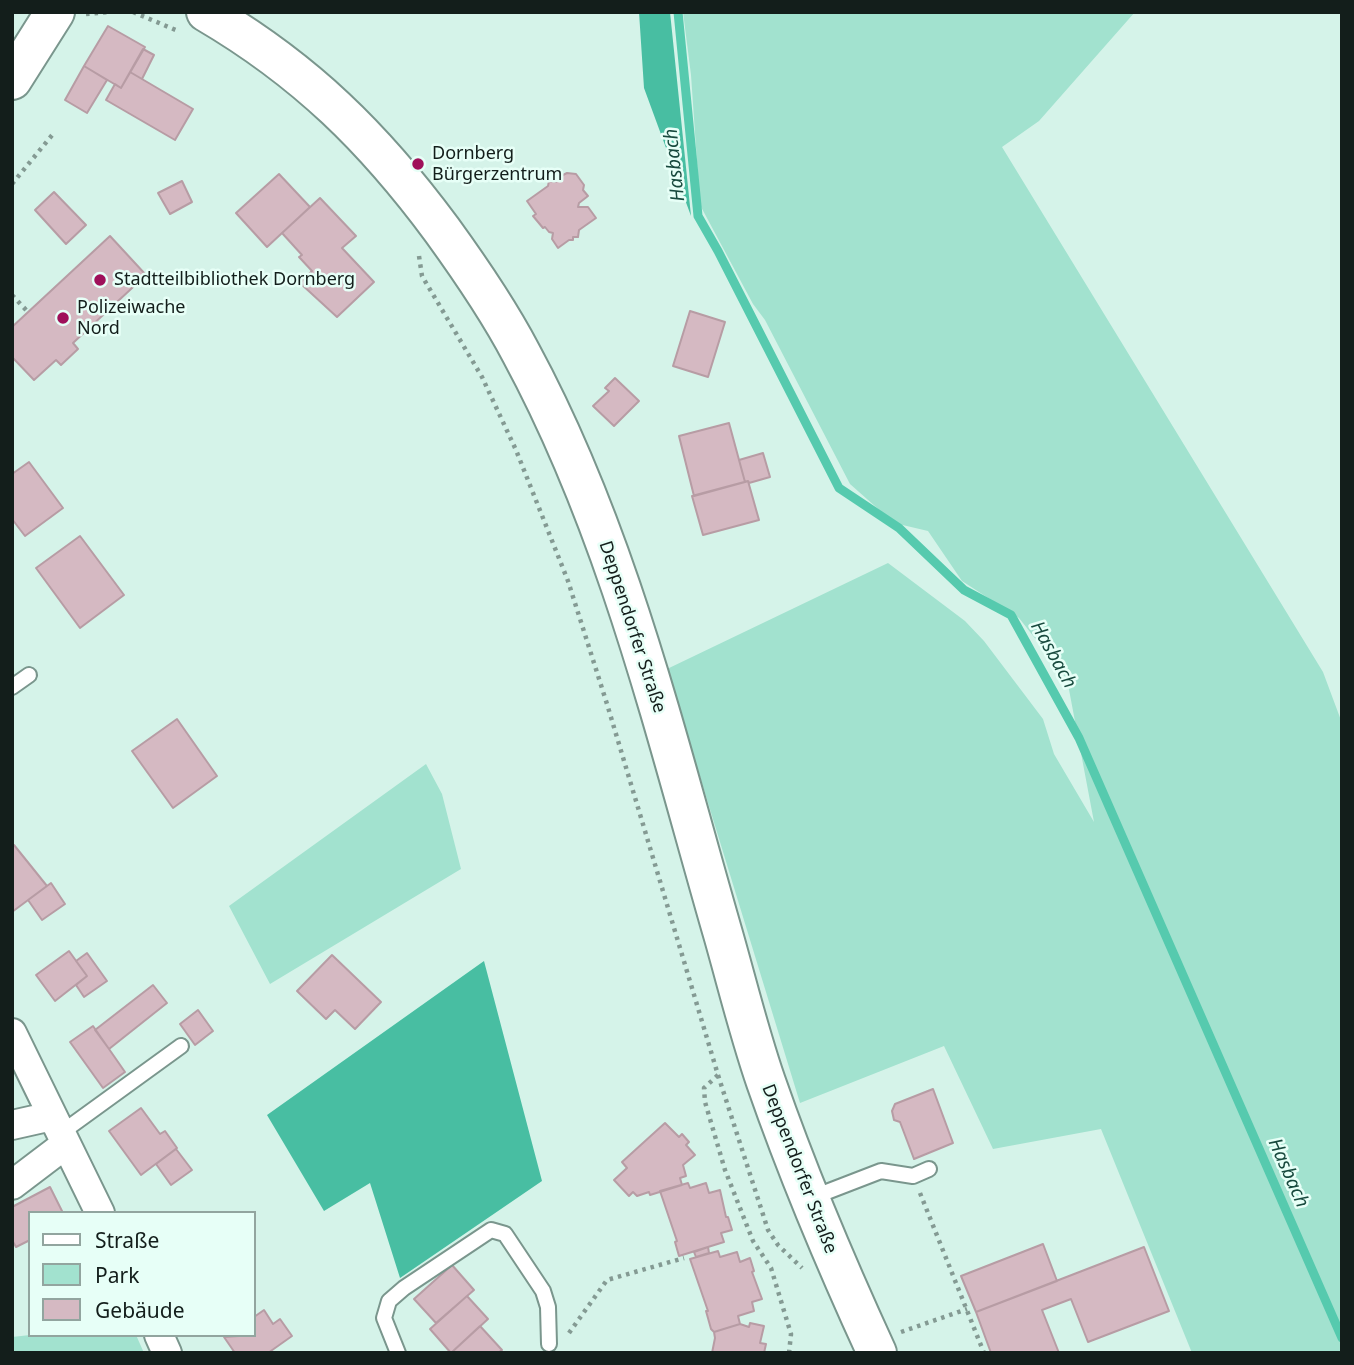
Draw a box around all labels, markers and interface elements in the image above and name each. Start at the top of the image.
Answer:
water label: Hasbach [660,127,690,203]
place label: Dornberg Bürgerzentrum [432,143,562,186]
marker: Dornberg Bürgerzentrum [410,156,426,172]
place label: Stadtteilbibliothek Dornberg [114,269,355,291]
marker: Stadtteilbibliothek Dornberg [92,272,108,288]
place label: Polizeiwache Nord [77,297,185,340]
marker: Polizeiwache Nord [55,310,71,326]
street label: Deppendorfer Straße [594,538,670,716]
water label: Hasbach [1025,617,1081,693]
street label: Deppendorfer Straße [757,1081,841,1257]
water label: Hasbach [1263,1135,1313,1211]
legend [28,1211,256,1337]
text: Straße [95,1226,159,1254]
text: Park [95,1261,139,1289]
text: Gebäude [95,1296,185,1324]

